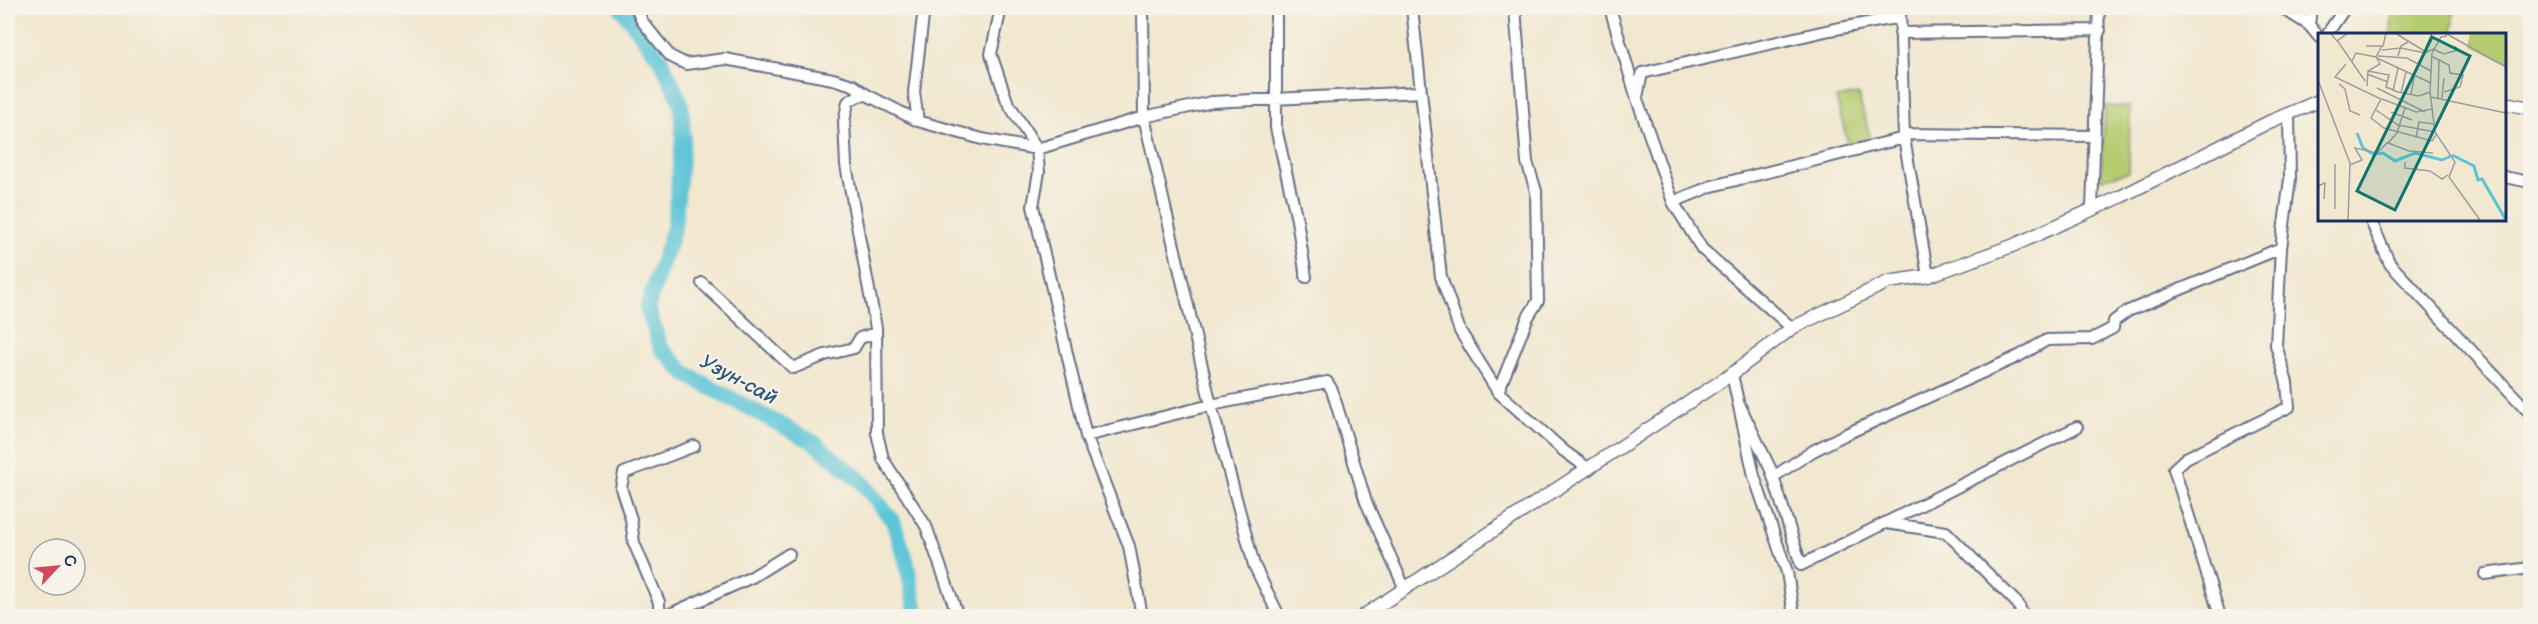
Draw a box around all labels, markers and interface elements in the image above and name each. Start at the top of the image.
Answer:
inset map [2318,33,2505,220]
water label: Узун-сай [696,350,782,410]
north arrow [27,537,87,597]
text: С [58,552,80,570]

